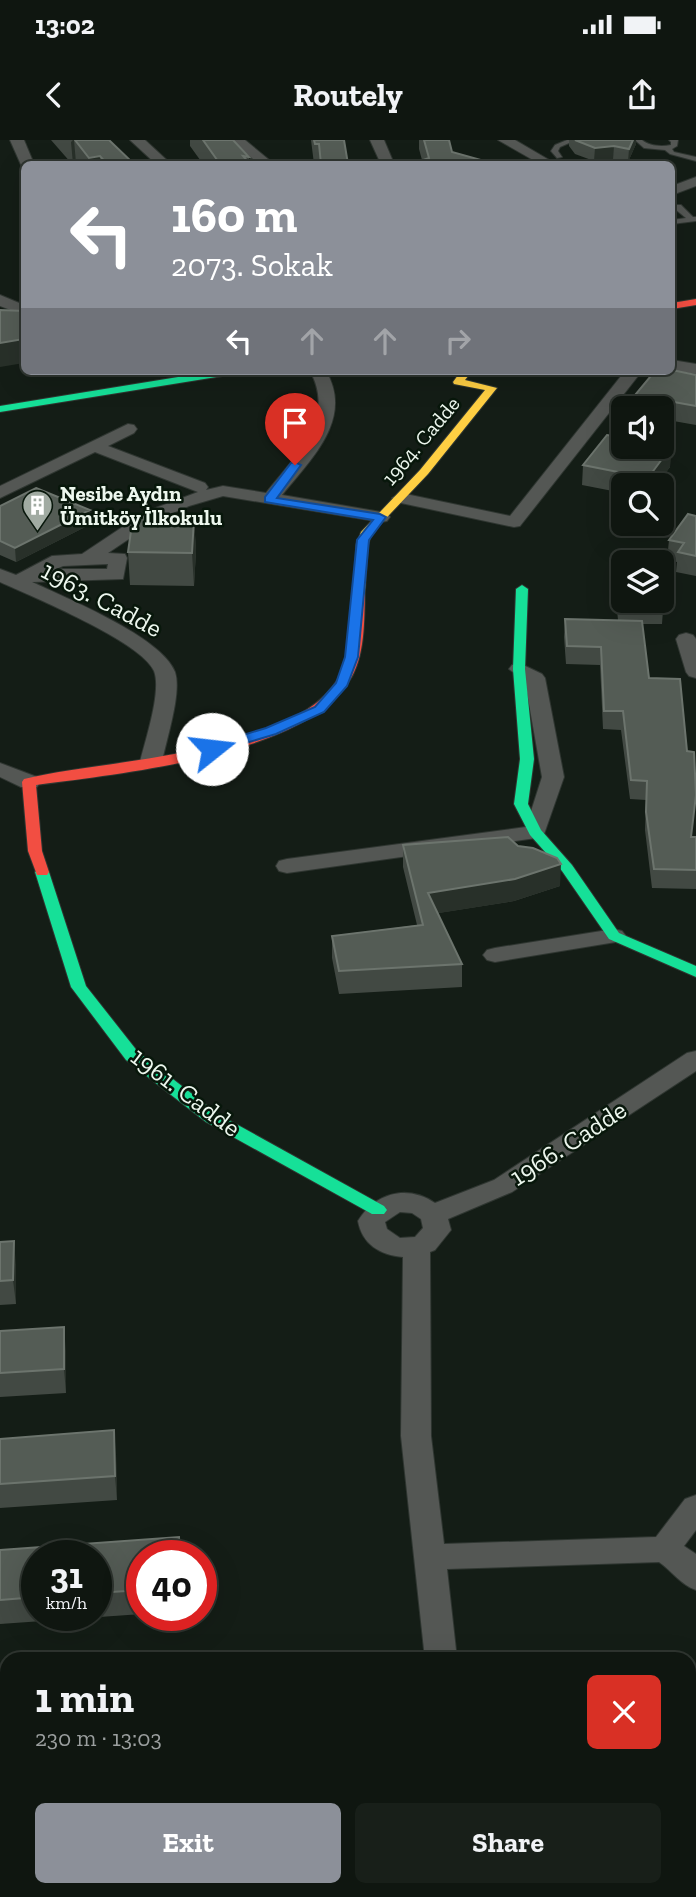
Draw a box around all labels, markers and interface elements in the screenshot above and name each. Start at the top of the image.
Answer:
text: 13:02 [35,9,95,41]
icon: back [35,76,73,114]
text: Routely [293,76,403,114]
icon: share [623,76,661,114]
text: 160 m [171,186,297,245]
icon: left [56,189,147,280]
text: 2073. Sokak [171,246,333,284]
icon: left [220,322,258,360]
icon: ahead [293,322,331,360]
icon: ahead [366,322,404,360]
icon: right [439,322,477,360]
street label: 1964. Cadde [376,391,465,490]
pin [265,393,325,465]
map controls [611,396,674,613]
button: sound [611,396,674,459]
icon: arrive [276,404,314,442]
button: search [611,473,674,536]
place label: Nesibe Aydın Ümitköy İlkokulu [60,481,222,530]
building icon: Nesibe Aydın Ümitköy İlkokulu [20,489,54,533]
button: layers [611,550,674,613]
street label: 1963. Cadde [36,554,168,644]
position arrow [175,712,249,786]
street label: 1961. Cadde [125,1040,247,1144]
street label: 1966. Cadde [504,1093,632,1193]
speed limit sign: 40 [126,1540,217,1631]
text: 31 [50,1555,83,1597]
text: km/h [46,1592,87,1614]
text: 1 min [35,1672,134,1723]
button: close [587,1675,661,1749]
text: 230 m · 13:03 [35,1724,162,1752]
button: Exit [35,1803,341,1883]
button: Share [355,1803,661,1883]

